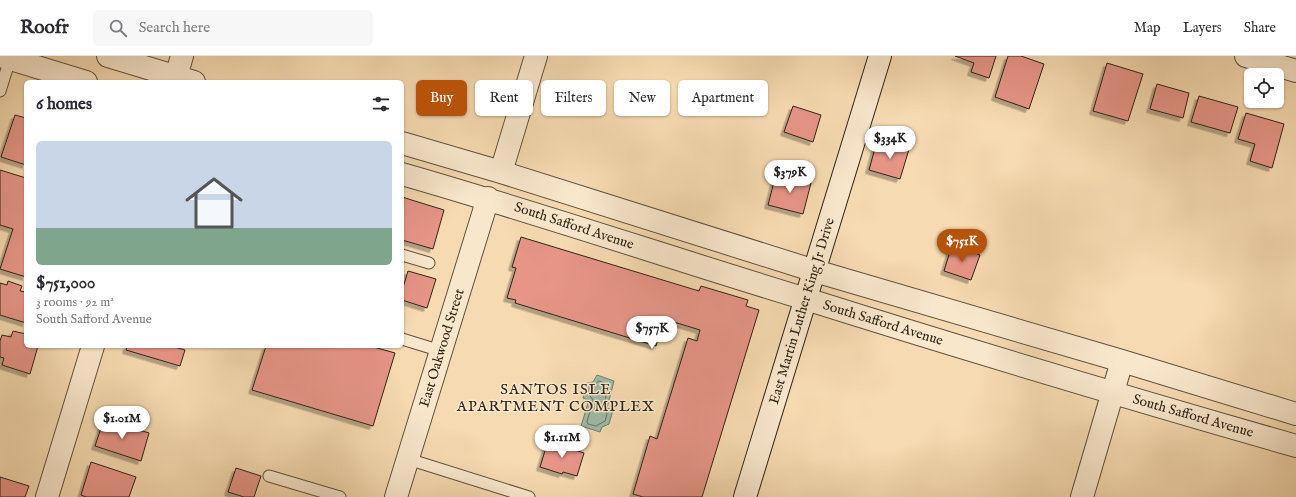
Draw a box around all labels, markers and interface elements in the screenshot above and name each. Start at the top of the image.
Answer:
search box [93,10,373,46]
text: Roofr [20,16,69,40]
icon: search [107,17,129,39]
text: Search here [139,18,210,37]
text: Map [1134,19,1161,37]
text: Layers [1183,19,1222,37]
text: Share [1244,19,1276,37]
map controls [1244,68,1284,108]
button: locate [1244,68,1284,108]
chip: Buy [416,80,467,116]
chip: Rent [475,80,533,116]
chip: Filters [541,80,606,116]
chip: New [614,80,670,116]
chip: Apartment [678,80,768,116]
icon: filters [370,93,392,115]
text: 6 homes [36,94,92,115]
pin: $334K [862,126,918,160]
text: $334K [874,130,906,147]
pin: $379K [762,160,818,194]
text: $379K [773,164,807,181]
icon: home [178,167,250,239]
street label: South Safford Avenue [512,198,637,254]
street label: East Martin Luther King Jr Drive [765,215,839,406]
pin: $751K [934,229,990,263]
text: $751K [946,233,978,250]
text: $751,000 [36,273,95,294]
street label: East Oakwood Street [415,286,469,409]
text: 3 rooms · 92 m² [36,294,114,311]
street label: South Safford Avenue [821,296,946,350]
text: South Safford Avenue [36,311,152,328]
pin: $757K [624,316,680,350]
text: $757K [635,320,669,337]
district label: SANTOS ISLE APARTMENT COMPLEX [456,380,655,416]
street label: South Safford Avenue [1131,390,1256,442]
pin: $1.01M [89,406,155,440]
text: $1.01M [103,410,141,427]
pin: $1.11M [529,425,595,459]
text: $1.11M [544,429,580,446]

